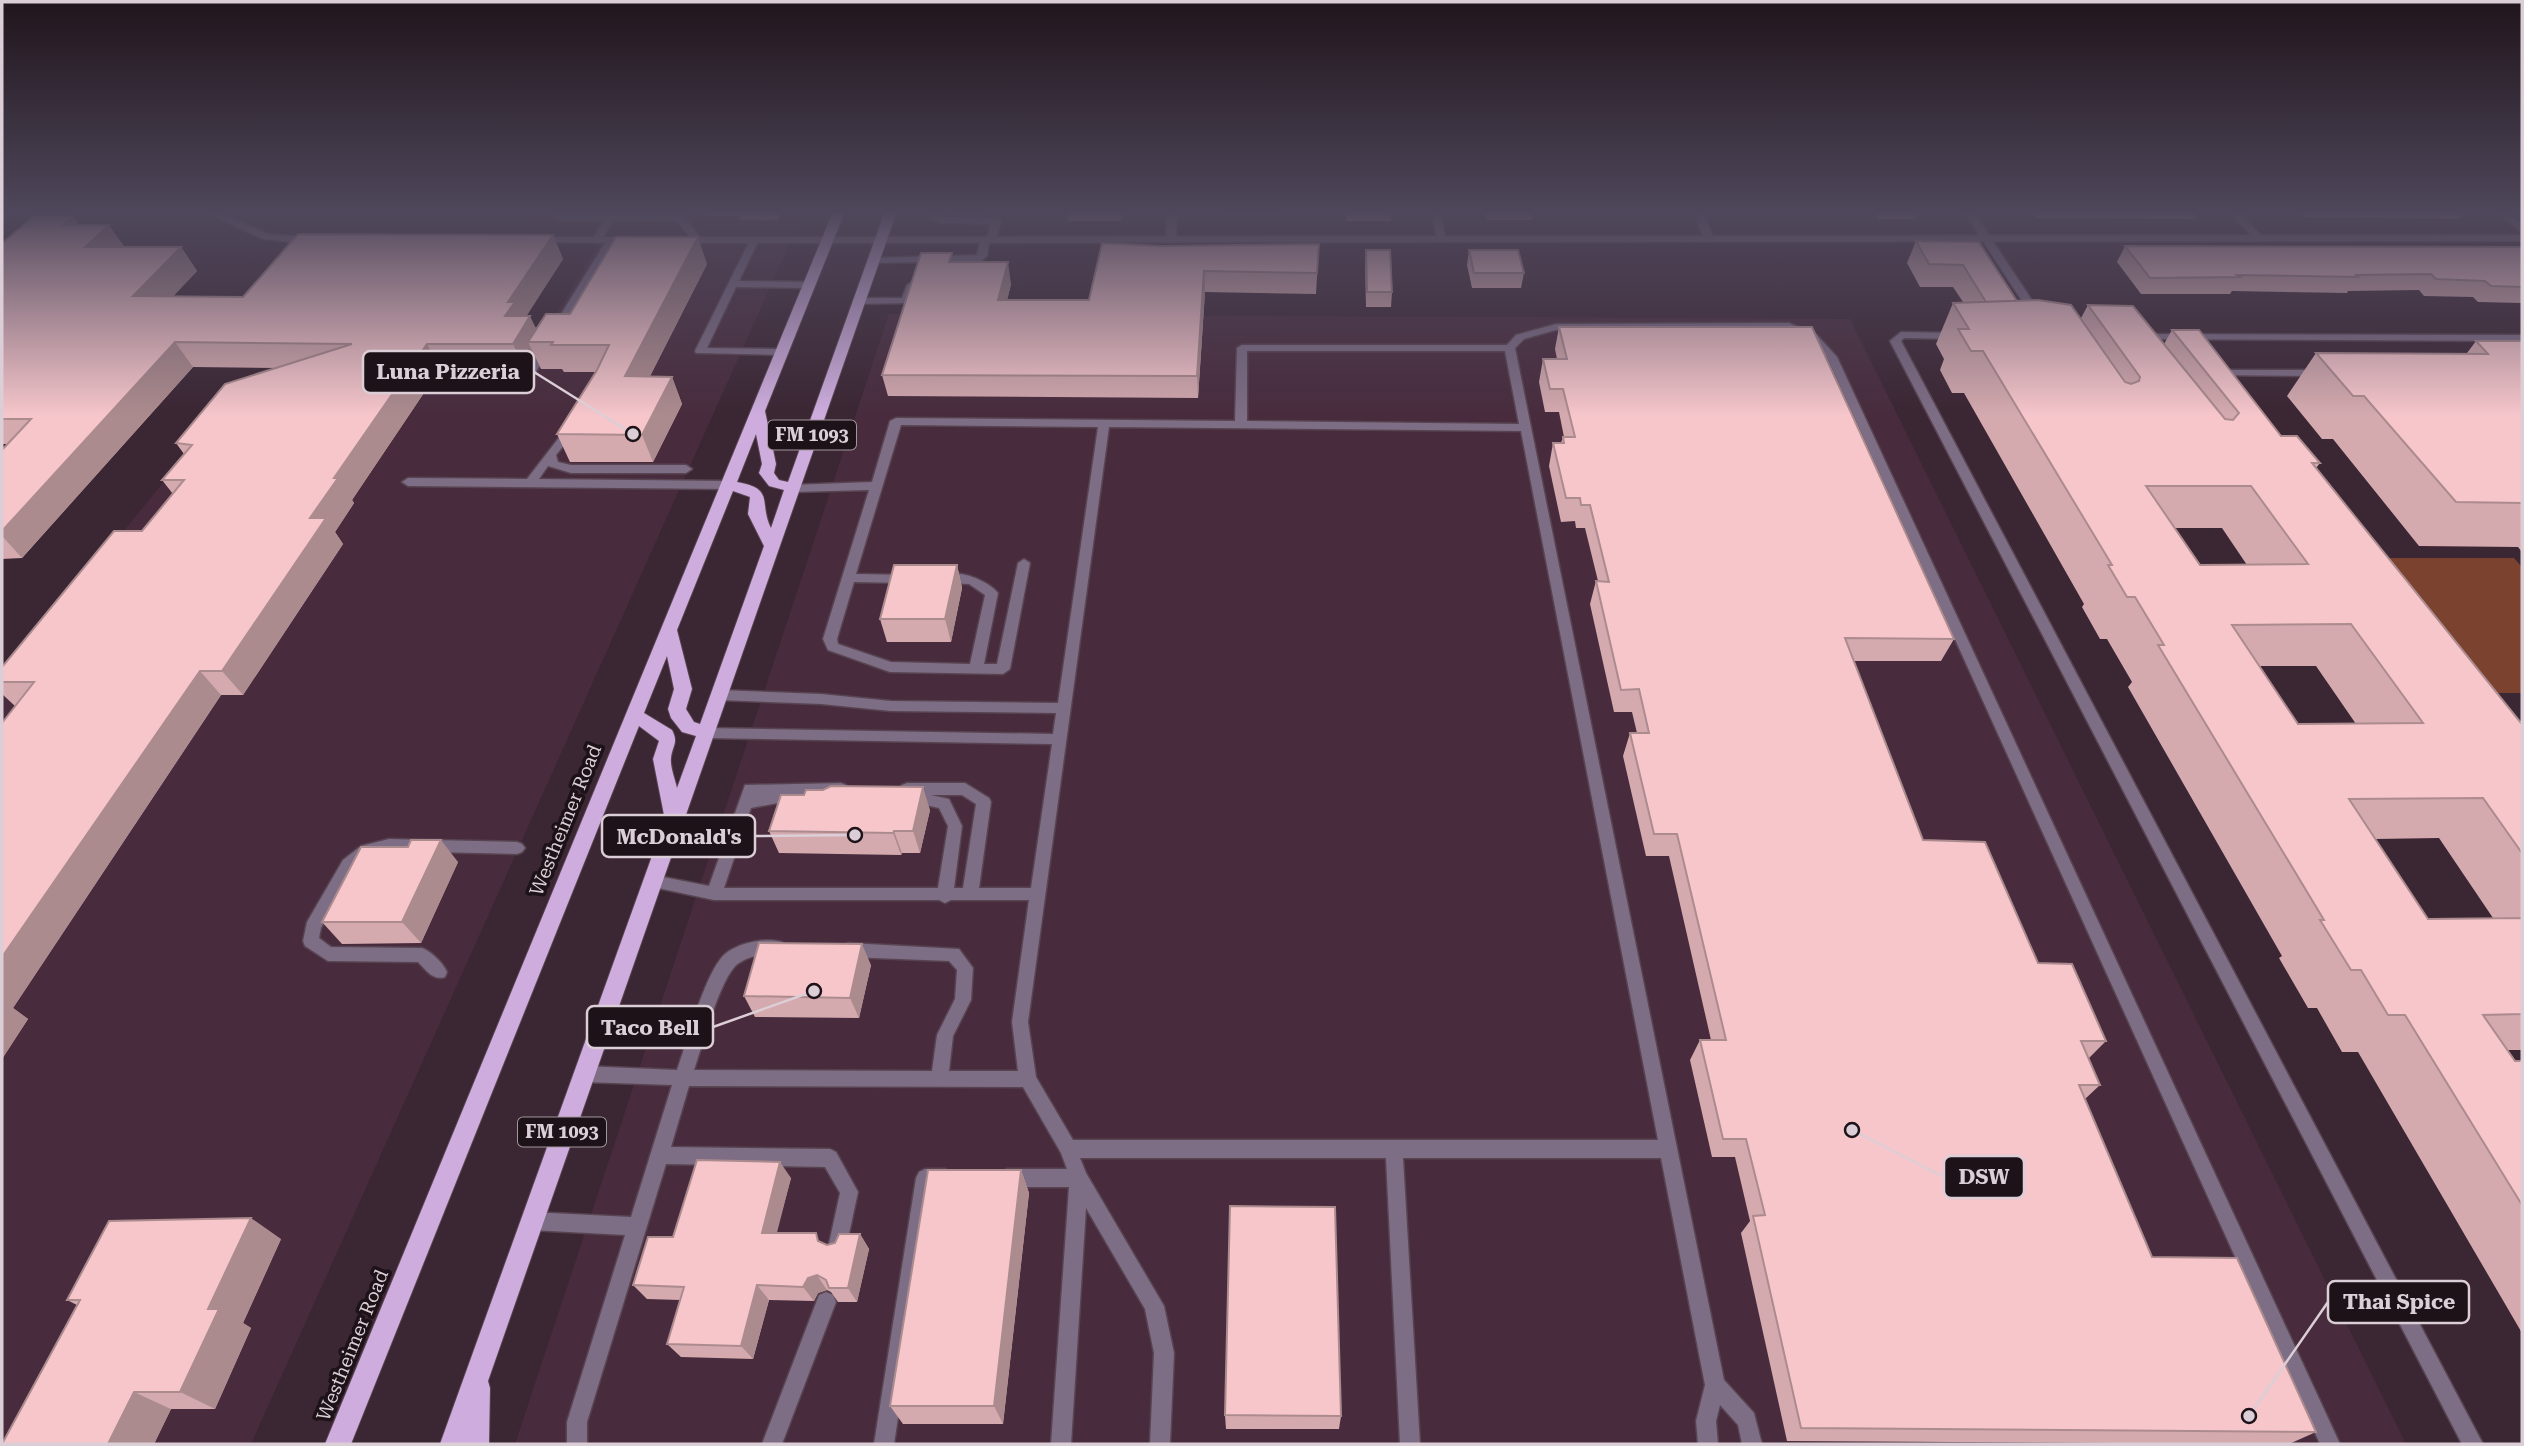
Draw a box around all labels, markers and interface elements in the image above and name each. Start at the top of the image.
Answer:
callout: Luna Pizzeria [363,351,534,393]
text: Luna Pizzeria [376,360,520,384]
road number: FM 1093 [768,421,856,450]
street label: Westheimer Road [525,741,606,899]
callout: McDonald's [602,815,755,857]
text: McDonald's [616,825,742,849]
callout: Taco Bell [587,1006,713,1048]
text: Taco Bell [601,1016,699,1040]
road number: FM 1093 [518,1118,606,1147]
callout: DSW [1944,1156,2024,1198]
text: DSW [1958,1165,2010,1189]
street label: Westheimer Road [312,1266,393,1424]
callout: Thai Spice [2328,1281,2469,1323]
text: Thai Spice [2343,1290,2455,1314]

